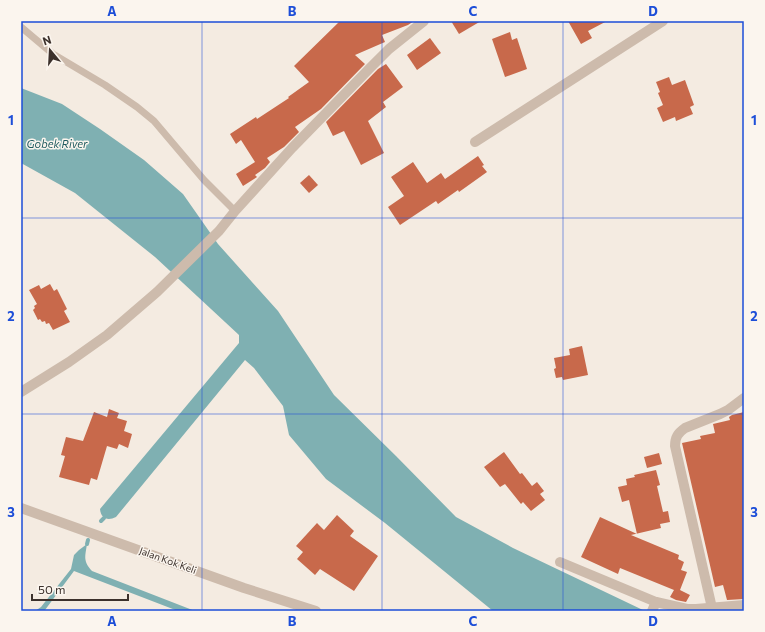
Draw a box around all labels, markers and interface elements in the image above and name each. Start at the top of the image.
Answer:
text: A [107,3,117,19]
text: B [288,3,297,19]
text: C [469,3,478,19]
text: D [648,3,658,19]
north arrow [30,30,70,70]
text: N [41,33,53,47]
text: 1 [8,112,14,128]
text: 1 [751,112,757,128]
water label: Gobek River [27,137,88,150]
text: 2 [7,308,15,324]
text: 2 [750,308,758,324]
text: 3 [7,504,15,520]
text: 3 [750,504,758,520]
street label: Jalan Kok Keli [138,544,198,576]
scale bar [32,576,128,602]
text: 50 m [38,582,66,596]
text: A [107,613,117,629]
text: B [288,613,297,629]
text: C [469,613,478,629]
text: D [648,613,658,629]

